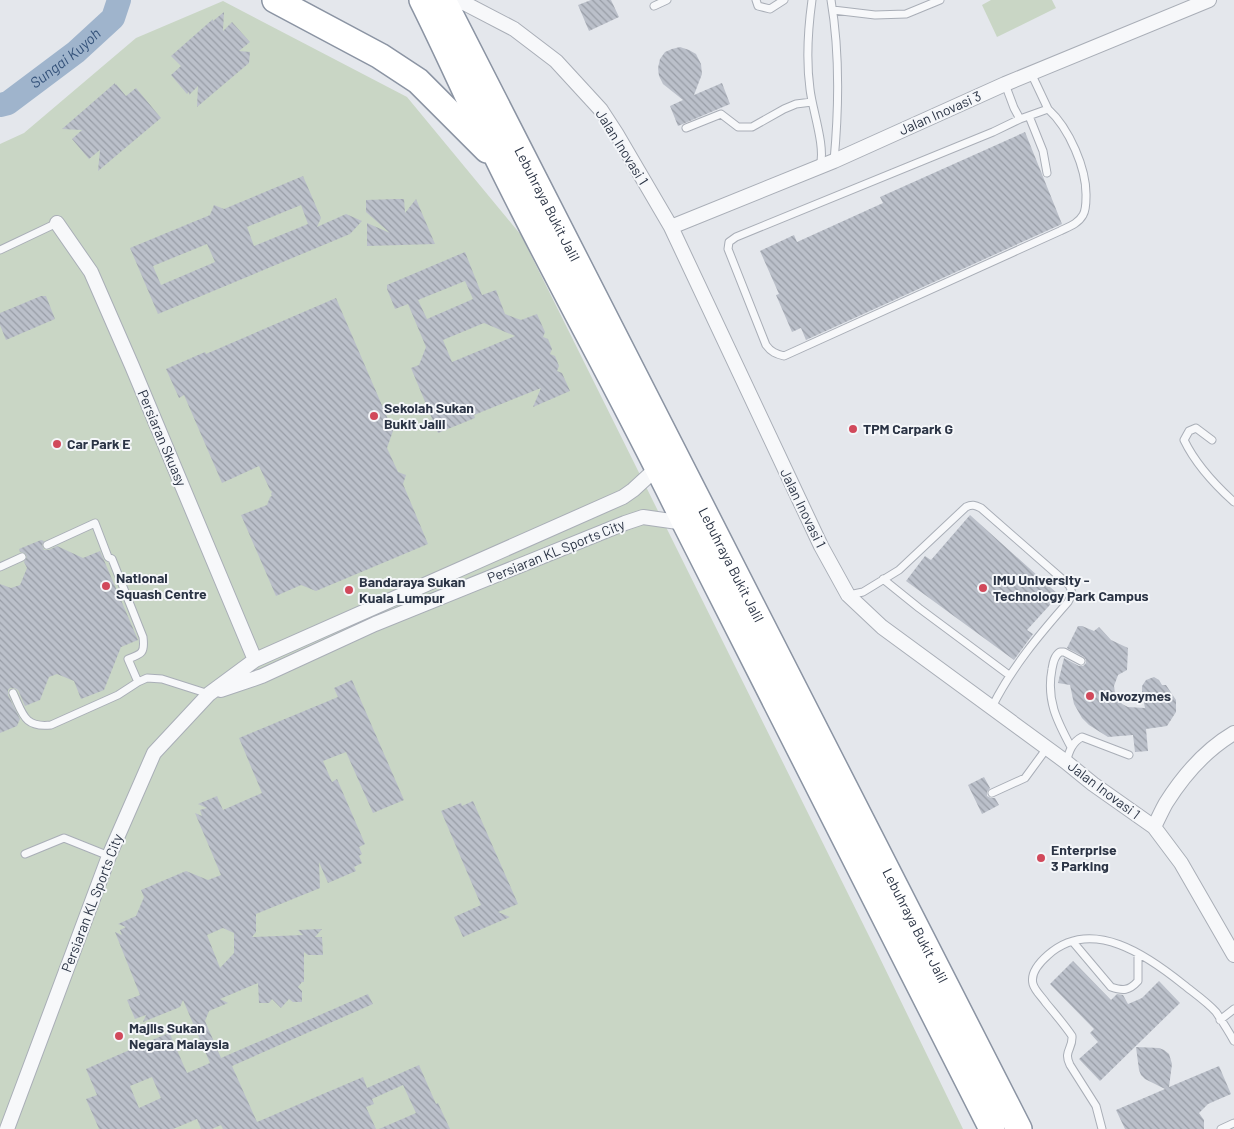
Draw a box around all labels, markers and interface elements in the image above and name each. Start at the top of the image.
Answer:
water label: Sungai Kuyoh [26,24,104,91]
street label: Jalan Inovasi 3 [896,87,984,138]
street label: Jalan Inovasi 1 [592,106,652,188]
street label: Lebuhraya Bukit Jalil [511,144,584,264]
street label: Persiaran Skuasy [134,387,191,489]
place label: Sekolah Sukan Bukit Jalil [384,399,474,432]
marker: Sekolah Sukan Bukit Jalil [368,410,380,422]
place label: TPM Carpark G [863,420,953,437]
marker: TPM Carpark G [847,423,859,435]
place label: Car Park E [67,435,130,452]
marker: Car Park E [51,438,63,450]
street label: Jalan Inovasi 1 [777,465,830,550]
street label: Lebuhraya Bukit Jalil [695,504,768,625]
street label: Persiaran KL Sports City [485,515,628,586]
place label: National Squash Centre [116,569,207,602]
place label: IMU University - Technology Park Campus [993,571,1149,604]
place label: Bandaraya Sukan Kuala Lumpur [359,573,465,606]
marker: National Squash Centre [100,580,112,592]
marker: IMU University - Technology Park Campus [977,582,989,594]
marker: Bandaraya Sukan Kuala Lumpur [343,584,355,596]
place label: Novozymes [1100,687,1171,704]
marker: Novozymes [1084,690,1096,702]
street label: Jalan Inovasi 1 [1065,757,1144,822]
street label: Persiaran KL Sports City [57,831,126,974]
place label: Enterprise 3 Parking [1051,841,1117,874]
marker: Enterprise 3 Parking [1035,852,1047,864]
street label: Lebuhraya Bukit Jalil [879,865,952,985]
place label: Majlis Sukan Negara Malaysia [129,1019,229,1052]
marker: Majlis Sukan Negara Malaysia [113,1030,125,1042]

